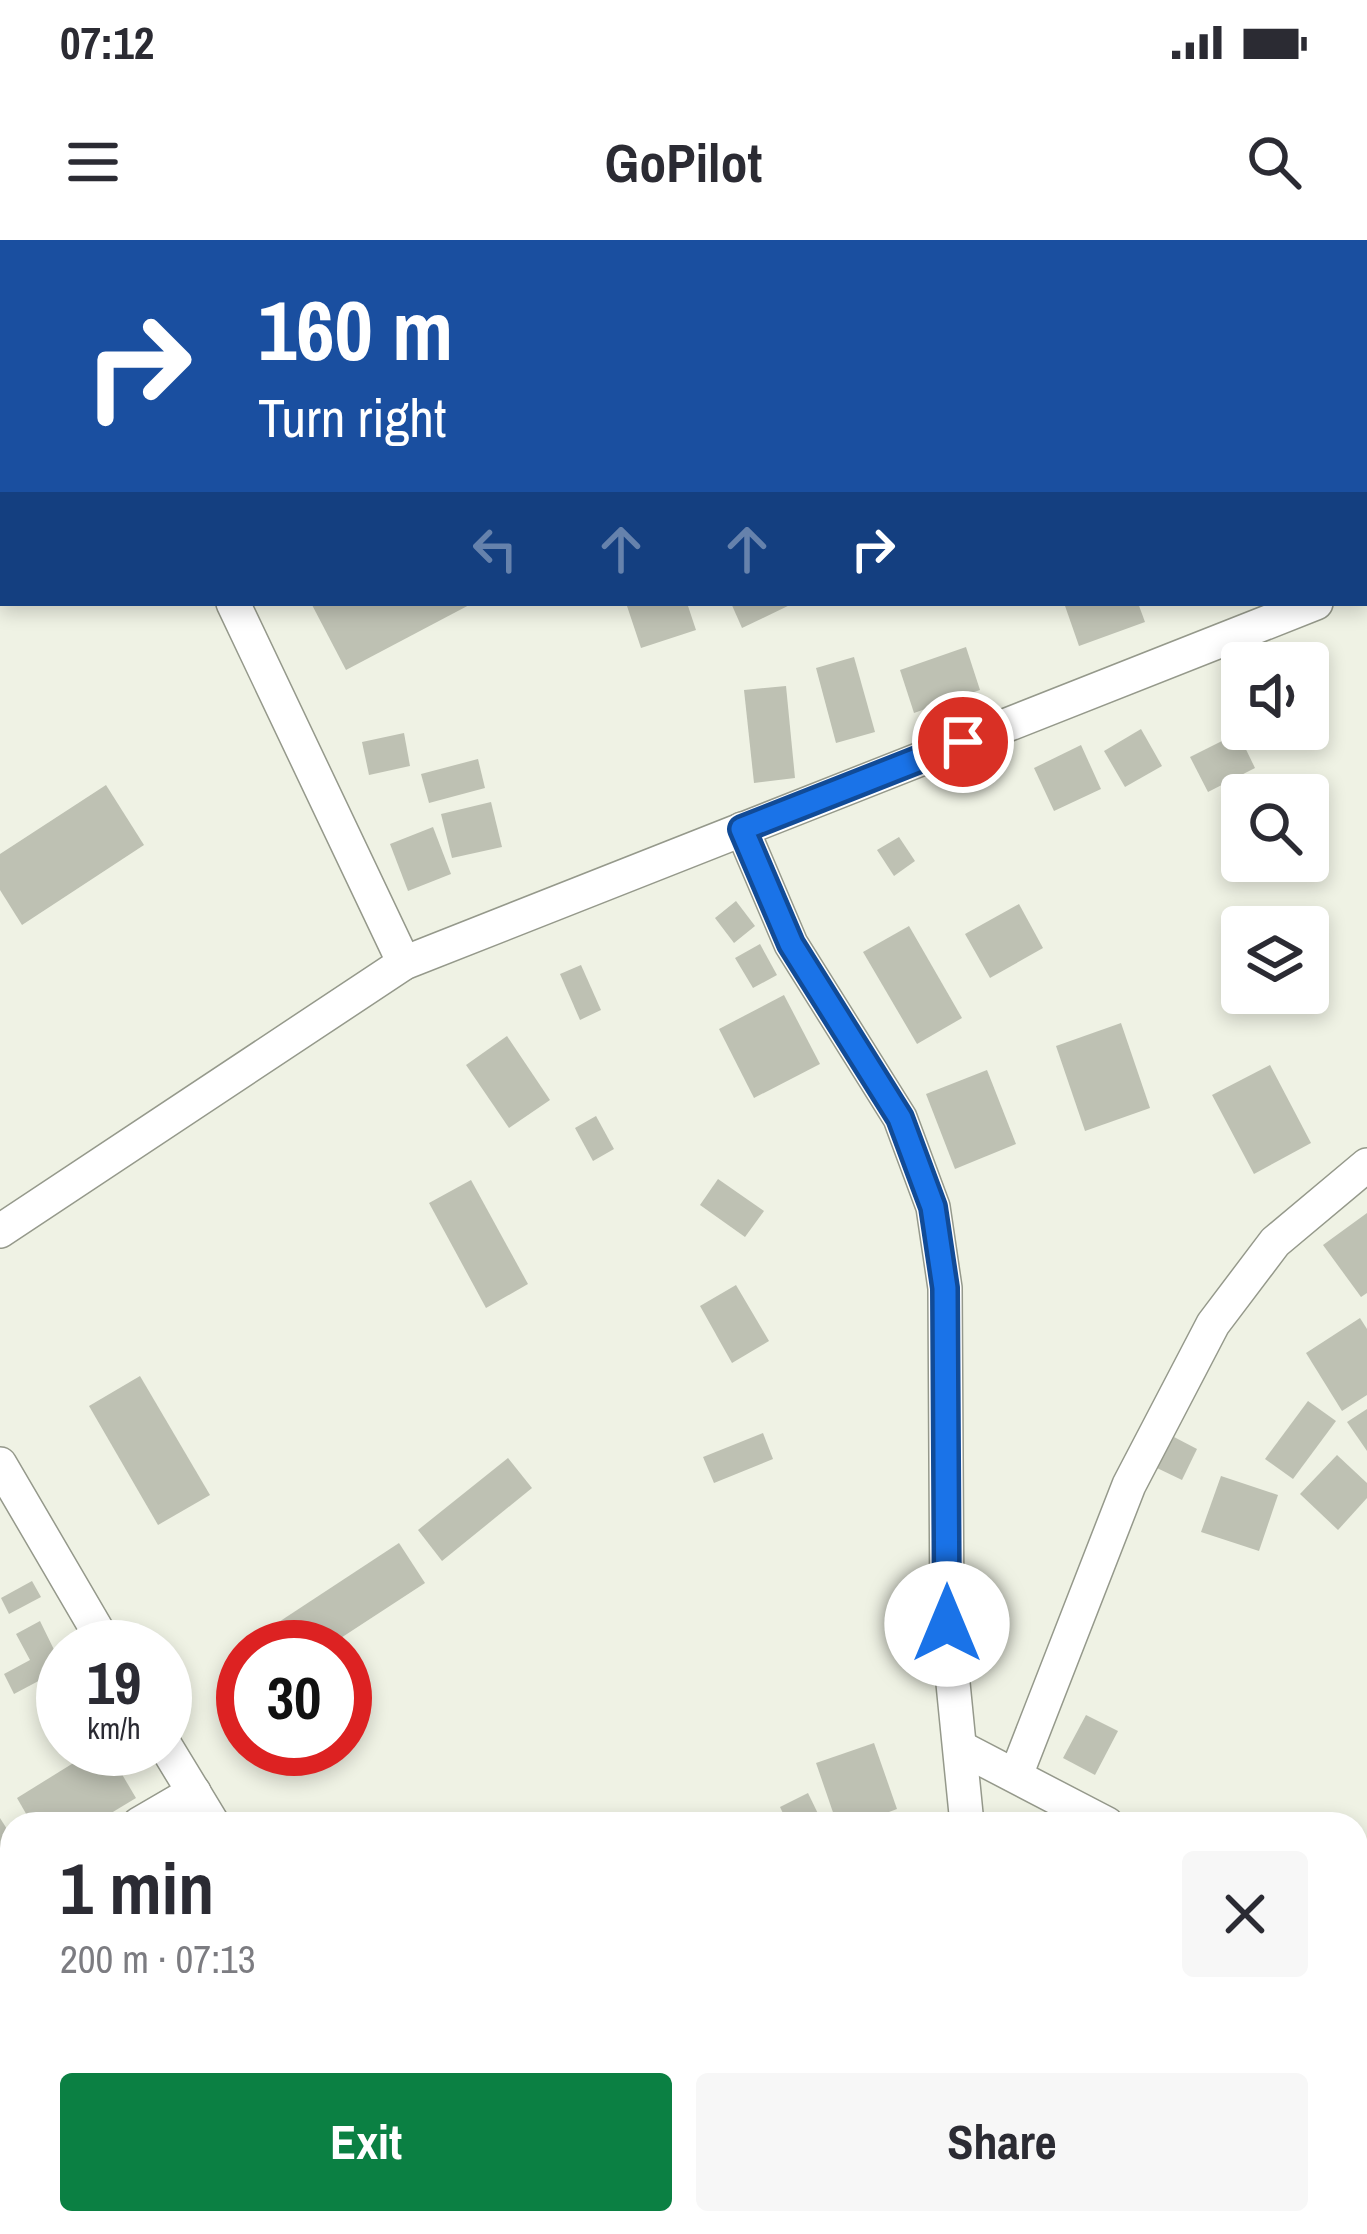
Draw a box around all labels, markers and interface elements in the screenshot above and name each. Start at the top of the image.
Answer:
text: 07:12 [60,12,154,73]
text: GoPilot [605,126,762,199]
icon: menu [60,129,126,195]
icon: search [1241,129,1307,195]
text: 160 m [258,273,453,386]
icon: right [60,288,216,444]
text: Turn right [258,381,446,454]
icon: left [462,516,528,582]
icon: ahead [588,516,654,582]
icon: ahead [714,516,780,582]
icon: right [840,516,906,582]
map controls [1221,642,1329,1014]
button: sound [1221,642,1329,750]
pin [912,691,1014,793]
icon: arrive [930,709,996,775]
button: search [1221,774,1329,882]
button: layers [1221,906,1329,1014]
position arrow [884,1561,1010,1687]
speed limit sign: 30 [216,1620,372,1776]
text: 19 [87,1642,141,1723]
text: km/h [87,1708,141,1748]
text: 1 min [60,1839,214,1936]
button: close [1182,1851,1308,1977]
text: 200 m · 07:13 [60,1933,256,1985]
button: Exit [60,2073,672,2211]
button: Share [696,2073,1308,2211]

